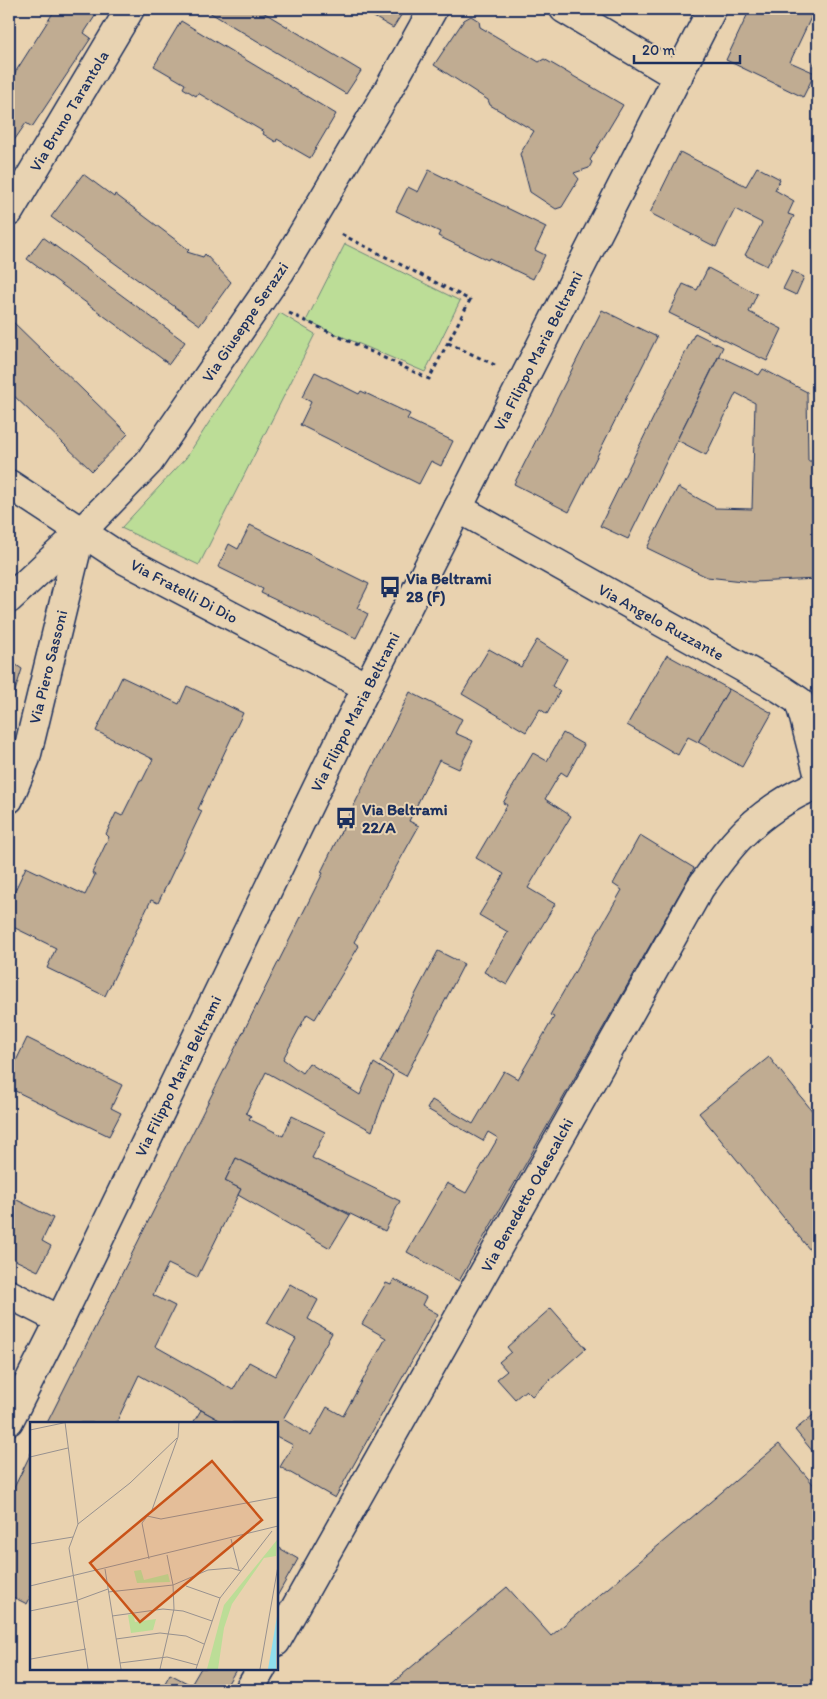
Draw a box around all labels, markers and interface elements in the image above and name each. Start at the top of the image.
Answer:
scale bar [634,32,741,64]
text: 20 m [642,41,676,59]
street label: Via Bruno Tarantola [25,47,113,175]
street label: Via Giuseppe Serazzi [198,258,292,386]
street label: Via Filippo Maria Beltrami [489,268,587,434]
street label: Via Fratelli Di Dio [127,555,241,627]
place label: Via Beltrami 28 (F) [406,569,492,607]
bus stop icon: Via Beltrami 28 (F) [377,574,403,600]
street label: Via Angelo Ruzzante [595,580,727,664]
street label: Via Piero Sassoni [25,608,71,726]
street label: Via Filippo Maria Beltrami [306,629,404,795]
place label: Via Beltrami 22/A [362,800,448,837]
bus stop icon: Via Beltrami 22/A [333,805,359,831]
street label: Via Filippo Maria Beltrami [131,992,225,1160]
street label: Via Benedetto Odescalchi [477,1115,577,1275]
inset map [30,1422,278,1669]

